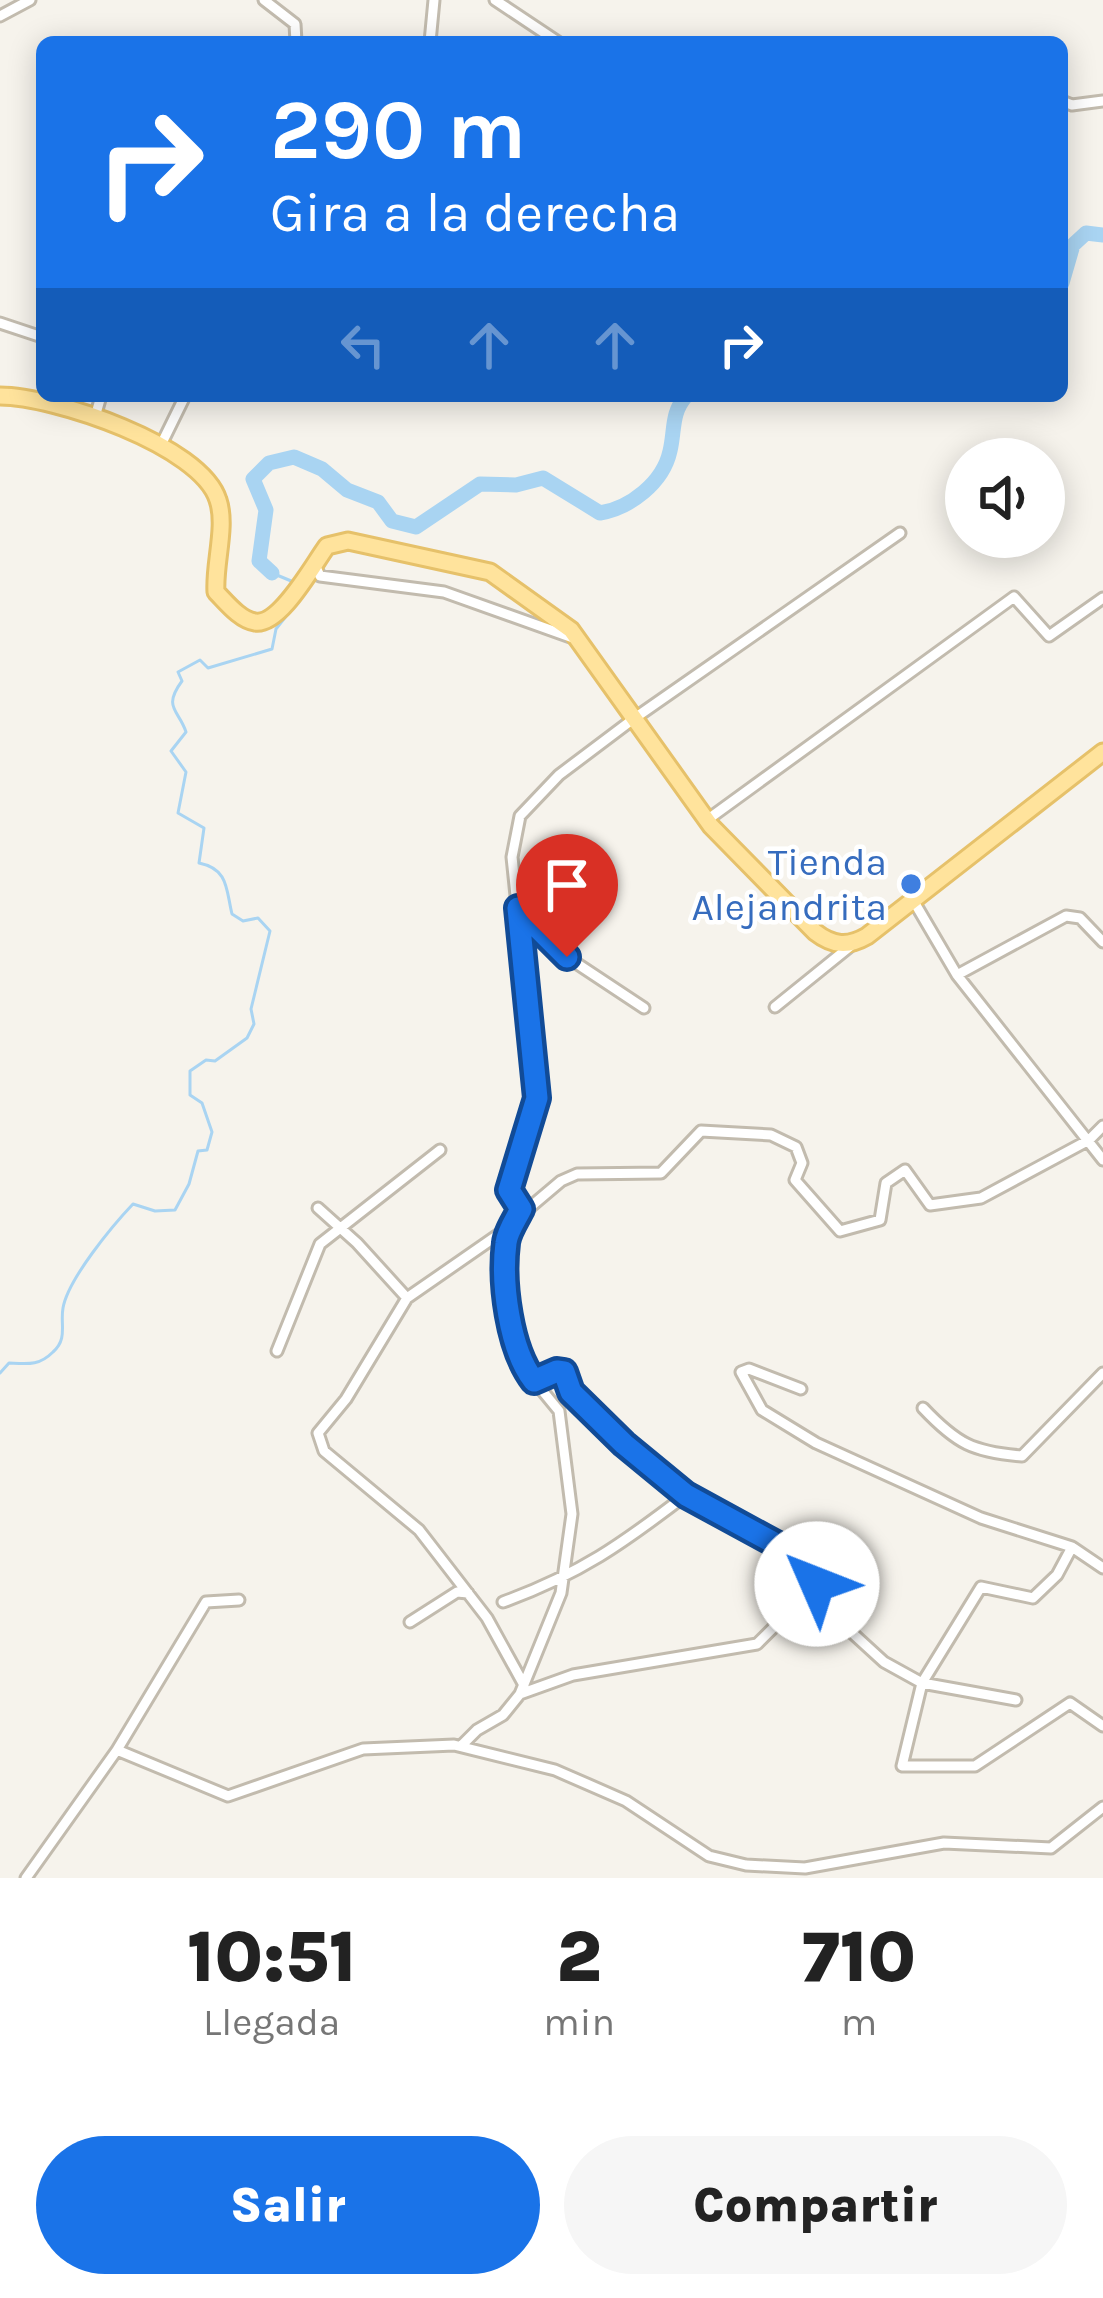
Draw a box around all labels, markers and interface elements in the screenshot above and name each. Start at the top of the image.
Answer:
text: 290 m [270,81,526,179]
icon: right [72,84,228,240]
text: Gira a la derecha [270,181,680,245]
icon: left [330,312,396,378]
icon: ahead [456,312,522,378]
icon: ahead [582,312,648,378]
icon: right [708,312,774,378]
map controls [945,438,1065,558]
button: sound [945,438,1065,558]
pin [516,834,618,957]
place label: Tienda Alejandrita [691,839,887,930]
icon: arrive [534,852,600,918]
marker: Tienda Alejandrita [898,871,924,897]
position arrow [754,1521,880,1647]
text: 10:51 [187,1915,356,1999]
text: 2 [556,1915,602,1999]
text: 710 [802,1915,916,1999]
text: Llegada [203,1999,340,2045]
text: min [543,1999,615,2045]
text: m [841,1999,877,2045]
button: Salir [36,2136,540,2274]
button: Compartir [564,2136,1067,2274]

